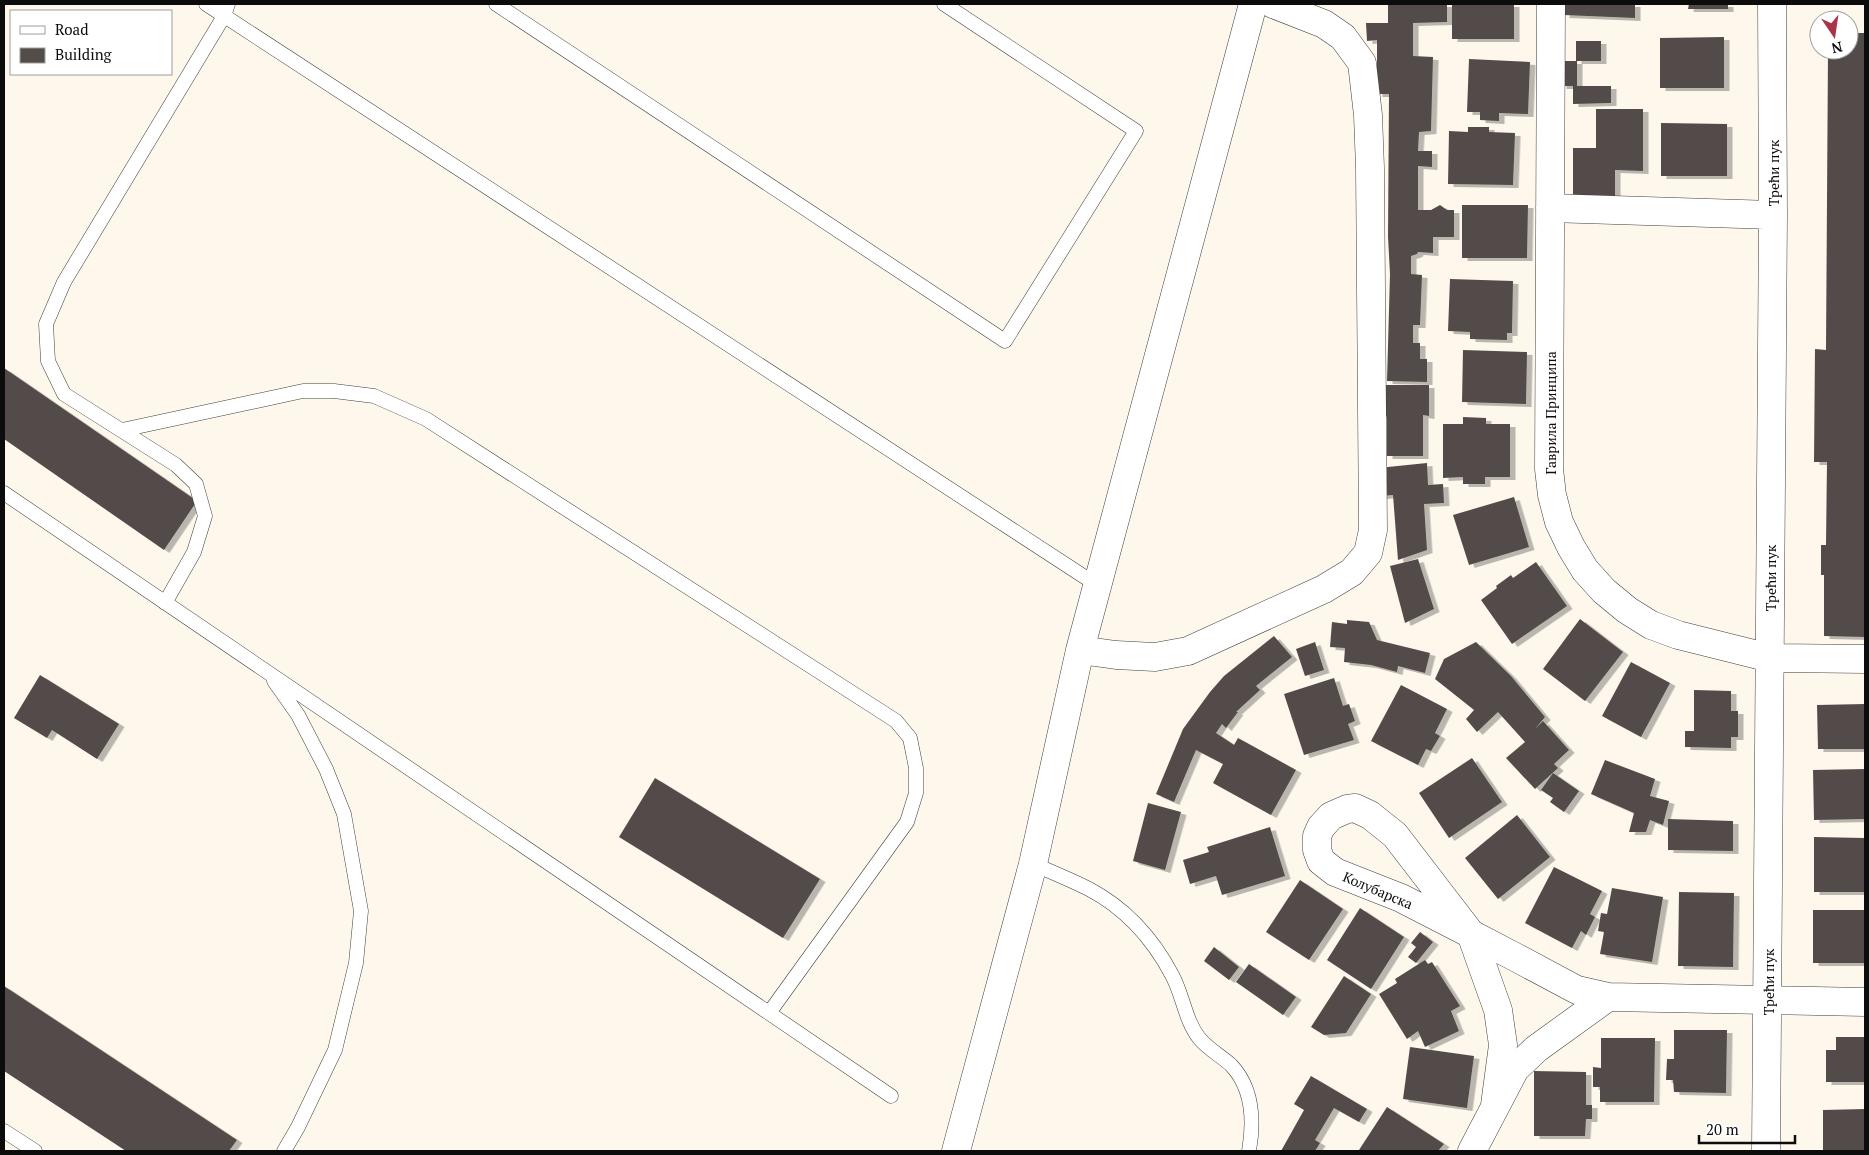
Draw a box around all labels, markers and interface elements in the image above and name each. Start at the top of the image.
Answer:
legend [10,10,172,75]
north arrow [1809,10,1859,60]
text: Road [55,19,88,39]
text: N [1829,38,1844,59]
text: Building [55,44,113,64]
street label: Трећи пук [1764,139,1783,206]
street label: Гаврила Принципа [1541,351,1560,475]
street label: Трећи пук [1761,544,1780,611]
street label: Колубарска [1340,867,1416,913]
street label: Трећи пук [1759,948,1778,1015]
scale bar [1699,1112,1795,1144]
text: 20 m [1706,1119,1739,1139]

